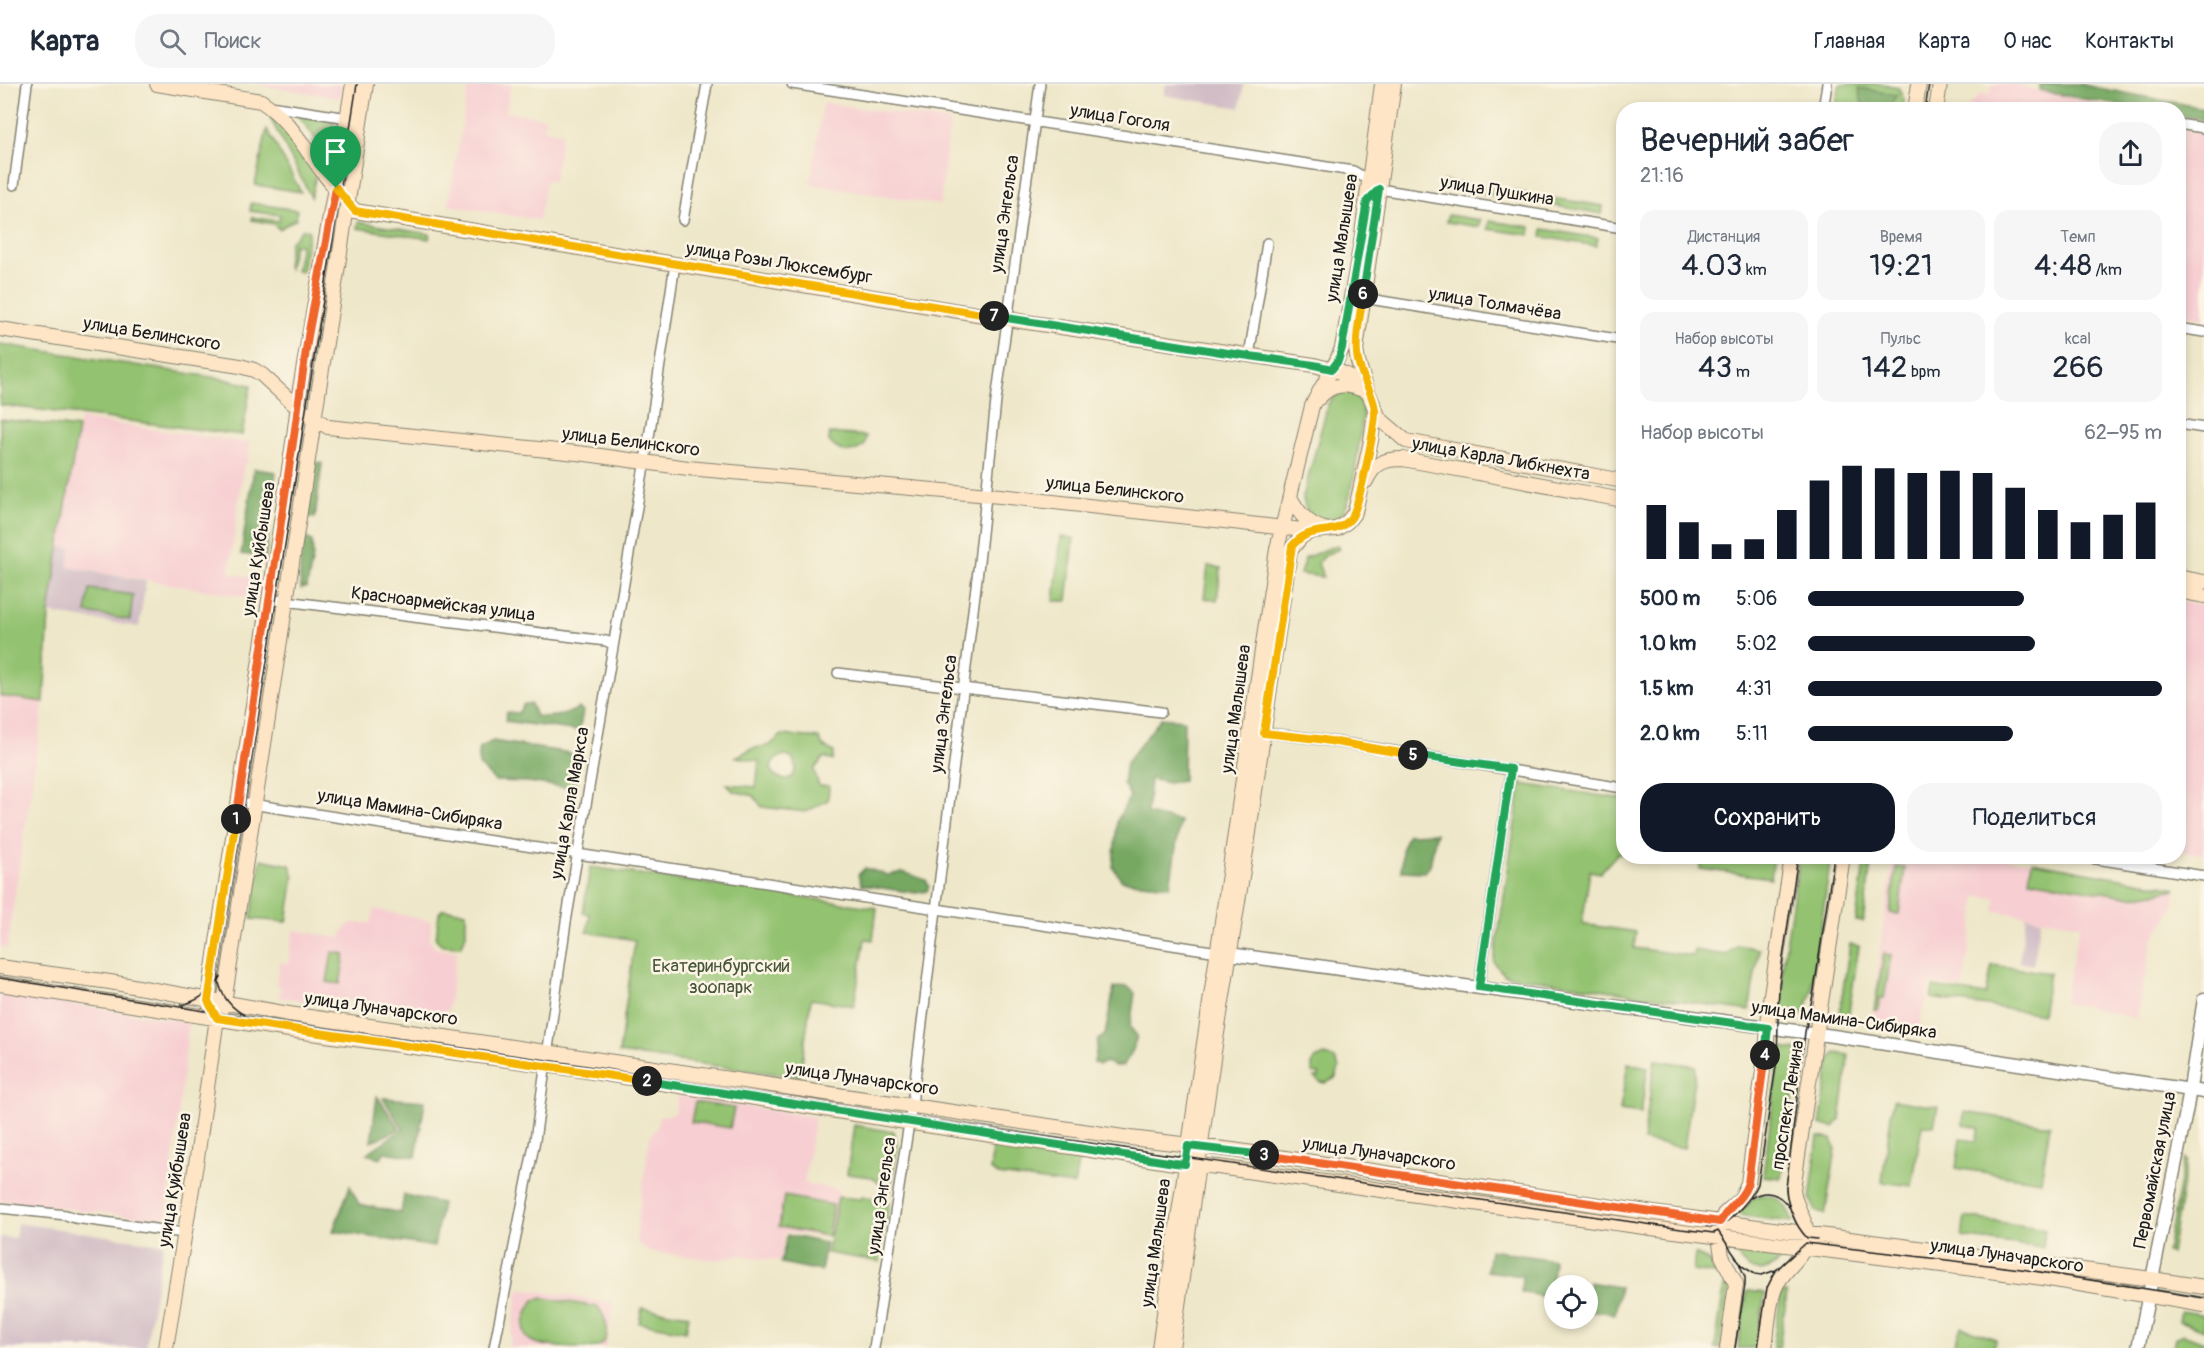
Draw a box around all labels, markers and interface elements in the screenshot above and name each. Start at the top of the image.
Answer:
search box [135,14,555,68]
text: Карта [30,24,99,59]
icon: search [156,25,189,58]
text: Поиск [204,27,262,55]
text: Главная [1814,28,1885,55]
text: Карта [1918,28,1970,55]
text: О нас [2003,28,2052,55]
text: Контакты [2085,28,2174,55]
street label: улица Гоголя [1067,99,1172,137]
text: Вечерний забег [1640,120,1854,161]
button: share [2099,122,2162,185]
pin [310,126,361,188]
icon: arrive [319,135,352,168]
street label: улица Энгельса [985,154,1025,275]
text: 21:16 [1640,163,1684,188]
street label: улица Пушкина [1438,171,1555,211]
street label: улица Малышева [1320,172,1364,305]
text: Дистанция [1688,227,1760,247]
text: Время [1880,227,1922,247]
text: Темп [2060,227,2096,247]
street label: улица Розы Люксембург [683,237,874,289]
text: 4.03 [1681,247,1742,284]
text: 19:21 [1869,247,1933,284]
text: 4:48 [2034,247,2092,284]
text: km [1742,260,1767,280]
text: /km [2092,260,2122,280]
pin: 6 [1348,279,1378,309]
street label: улица Толмачёва [1426,282,1563,326]
text: 6 [1358,284,1368,304]
pin: 7 [979,301,1009,331]
text: 7 [990,306,998,326]
street label: улица Белинского [81,312,223,356]
text: Набор высоты [1674,329,1774,349]
text: Пульс [1881,329,1921,349]
text: kcal [2065,329,2091,349]
text: 43 [1698,349,1732,386]
text: 142 [1862,349,1907,386]
text: 266 [2052,349,2104,386]
text: m [1732,362,1750,382]
text: bpm [1907,362,1941,382]
text: Набор высоты [1640,420,1764,445]
text: 62–95 m [2084,420,2162,445]
street label: улица Белинского [560,422,702,462]
street label: улица Карла Либкнехта [1409,432,1592,486]
street label: улица Белинского [1044,471,1186,509]
street label: улица Куйбышева [237,480,281,619]
street label: Красноармейская улица [350,581,536,627]
text: 500 m [1640,586,1700,611]
text: 5:06 [1736,586,1777,611]
text: 1.0 km [1640,631,1696,656]
text: 5:02 [1736,631,1777,656]
street label: улица Малышева [1215,643,1256,776]
street label: улица Энгельса [925,654,963,775]
text: 1.5 km [1640,676,1693,701]
text: 4:31 [1736,676,1772,701]
text: 2.0 km [1640,721,1700,746]
text: 5:11 [1736,721,1768,746]
street label: улица Карла Маркса [545,725,595,882]
pin: 5 [1398,740,1428,770]
text: 5 [1409,745,1417,765]
button: Сохранить [1640,783,1895,852]
button: Поделиться [1907,783,2162,852]
street label: улица Мамина-Сибиряка [315,784,504,836]
pin: 1 [221,804,251,834]
text: 1 [233,809,239,829]
park label: Екатеринбургский зоопарк [652,955,790,999]
street label: улица Луначарского [302,987,459,1031]
street label: улица Мамина-Сибиряка [1749,995,1938,1044]
street label: проспект Ленина [1766,1039,1810,1171]
pin: 4 [1750,1040,1780,1070]
text: 4 [1760,1045,1770,1065]
street label: улица Луначарского [783,1057,940,1101]
pin: 2 [632,1066,662,1096]
text: 2 [643,1071,651,1091]
street label: Первомайская улица [2128,1089,2182,1251]
street label: улица Куйбышева [153,1111,197,1250]
street label: улица Луначарского [1300,1132,1457,1176]
street label: улица Энгельса [862,1136,902,1257]
pin: 3 [1249,1140,1279,1170]
text: 3 [1260,1145,1268,1165]
street label: улица Малышева [1135,1177,1176,1310]
street label: улица Луначарского [1928,1234,2085,1278]
map controls [1544,1275,1598,1329]
button: locate [1544,1275,1598,1329]

